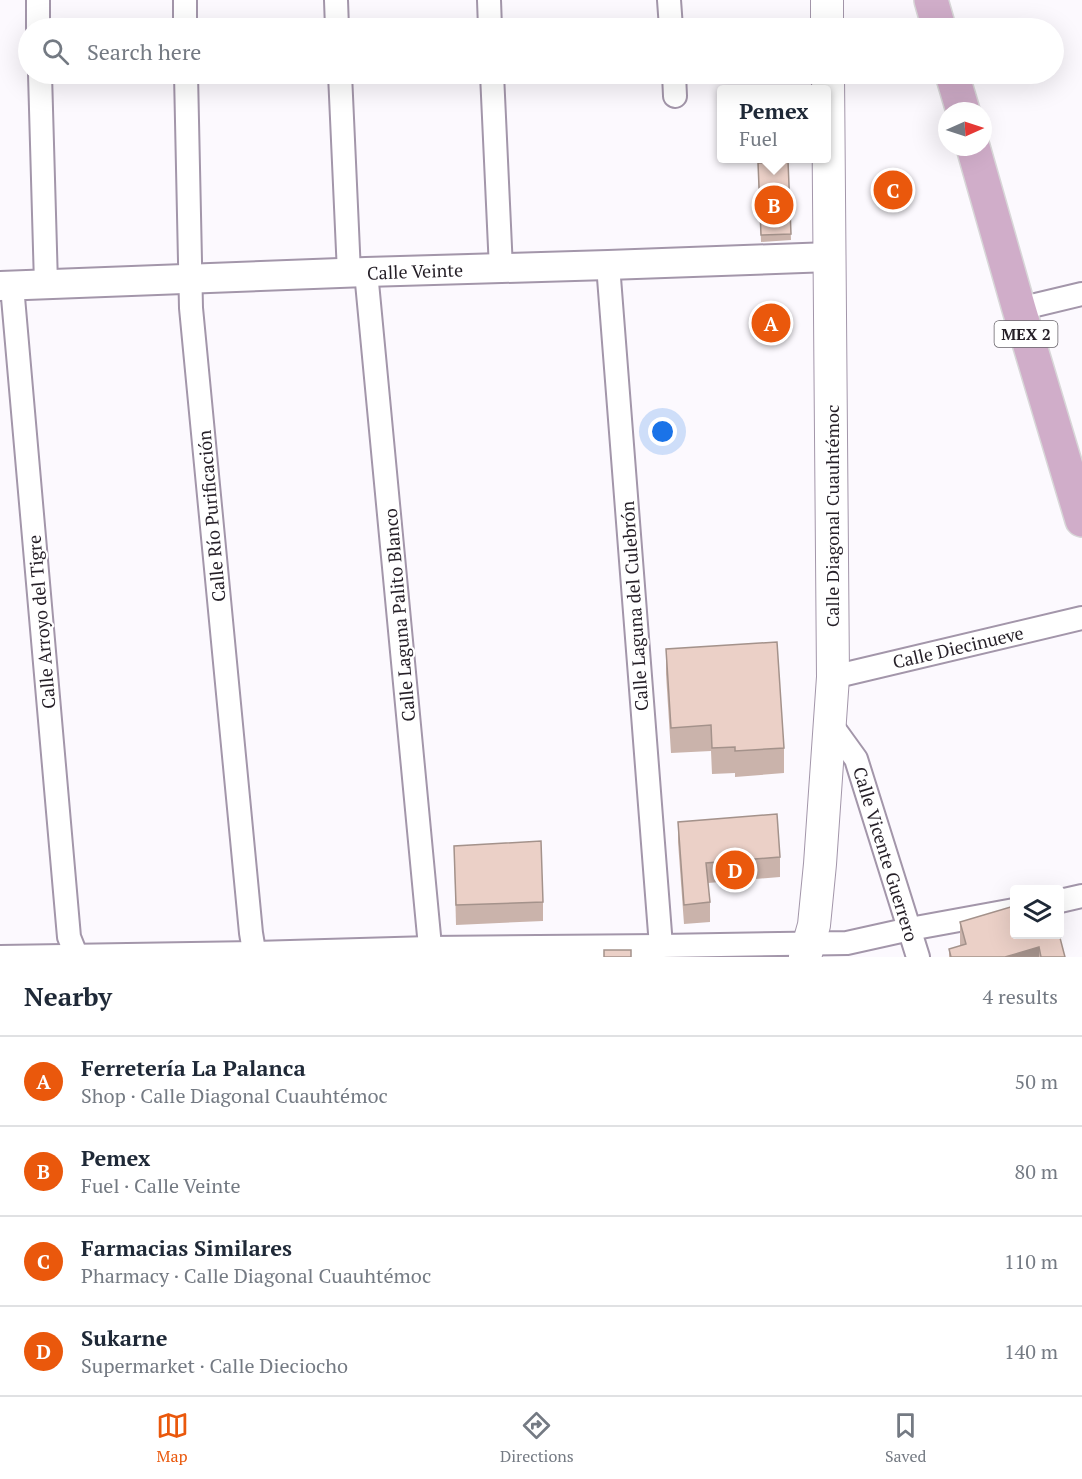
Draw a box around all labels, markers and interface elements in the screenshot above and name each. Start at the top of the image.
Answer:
search box [18,18,1064,84]
icon: search [39,35,72,68]
text: Search here [87,37,201,66]
popup [717,85,831,163]
text: Pemex [739,96,809,125]
north arrow [938,102,992,156]
text: Fuel [739,125,778,152]
pin: C [874,168,912,213]
pin: B [754,182,794,228]
street label: Calle Veinte [367,257,463,285]
pin: A [752,300,790,346]
road number: MEX 2 [994,321,1058,347]
street label: Calle Diagonal Cuauhtémoc [820,405,844,627]
your location [648,417,677,446]
street label: Calle Río Purificación [192,429,230,603]
street label: Calle Laguna del Culebrón [615,500,653,712]
street label: Calle Laguna Palito Blanco [378,507,420,723]
street label: Calle Arroyo del Tigre [21,534,61,710]
street label: Calle Diecinueve [890,620,1026,674]
street label: Calle Vicente Guerrero [848,764,924,944]
pin: D [716,848,754,892]
map controls [1010,885,1064,939]
button: layers [1010,885,1064,939]
text: Nearby [24,979,112,1013]
text: 4 results [983,983,1058,1010]
text: Ferretería La Palanca [81,1053,306,1082]
text: A [36,1068,51,1095]
text: 50 m [1015,1068,1058,1095]
text: Shop · Calle Diagonal Cuauhtémoc [81,1082,388,1109]
text: Pemex [81,1143,150,1172]
text: B [37,1158,50,1185]
text: 80 m [1015,1158,1058,1185]
text: Fuel · Calle Veinte [81,1172,241,1199]
text: Farmacias Similares [81,1233,292,1262]
text: C [37,1248,50,1275]
text: 110 m [1004,1248,1058,1275]
text: Pharmacy · Calle Diagonal Cuauhtémoc [81,1262,431,1289]
text: Sukarne [81,1323,168,1352]
text: D [36,1338,51,1365]
text: 140 m [1004,1338,1058,1365]
text: Supermarket · Calle Dieciocho [81,1352,348,1379]
tab: Map [156,1409,189,1467]
tab: Directions [500,1409,574,1467]
tab: Saved [885,1409,926,1467]

